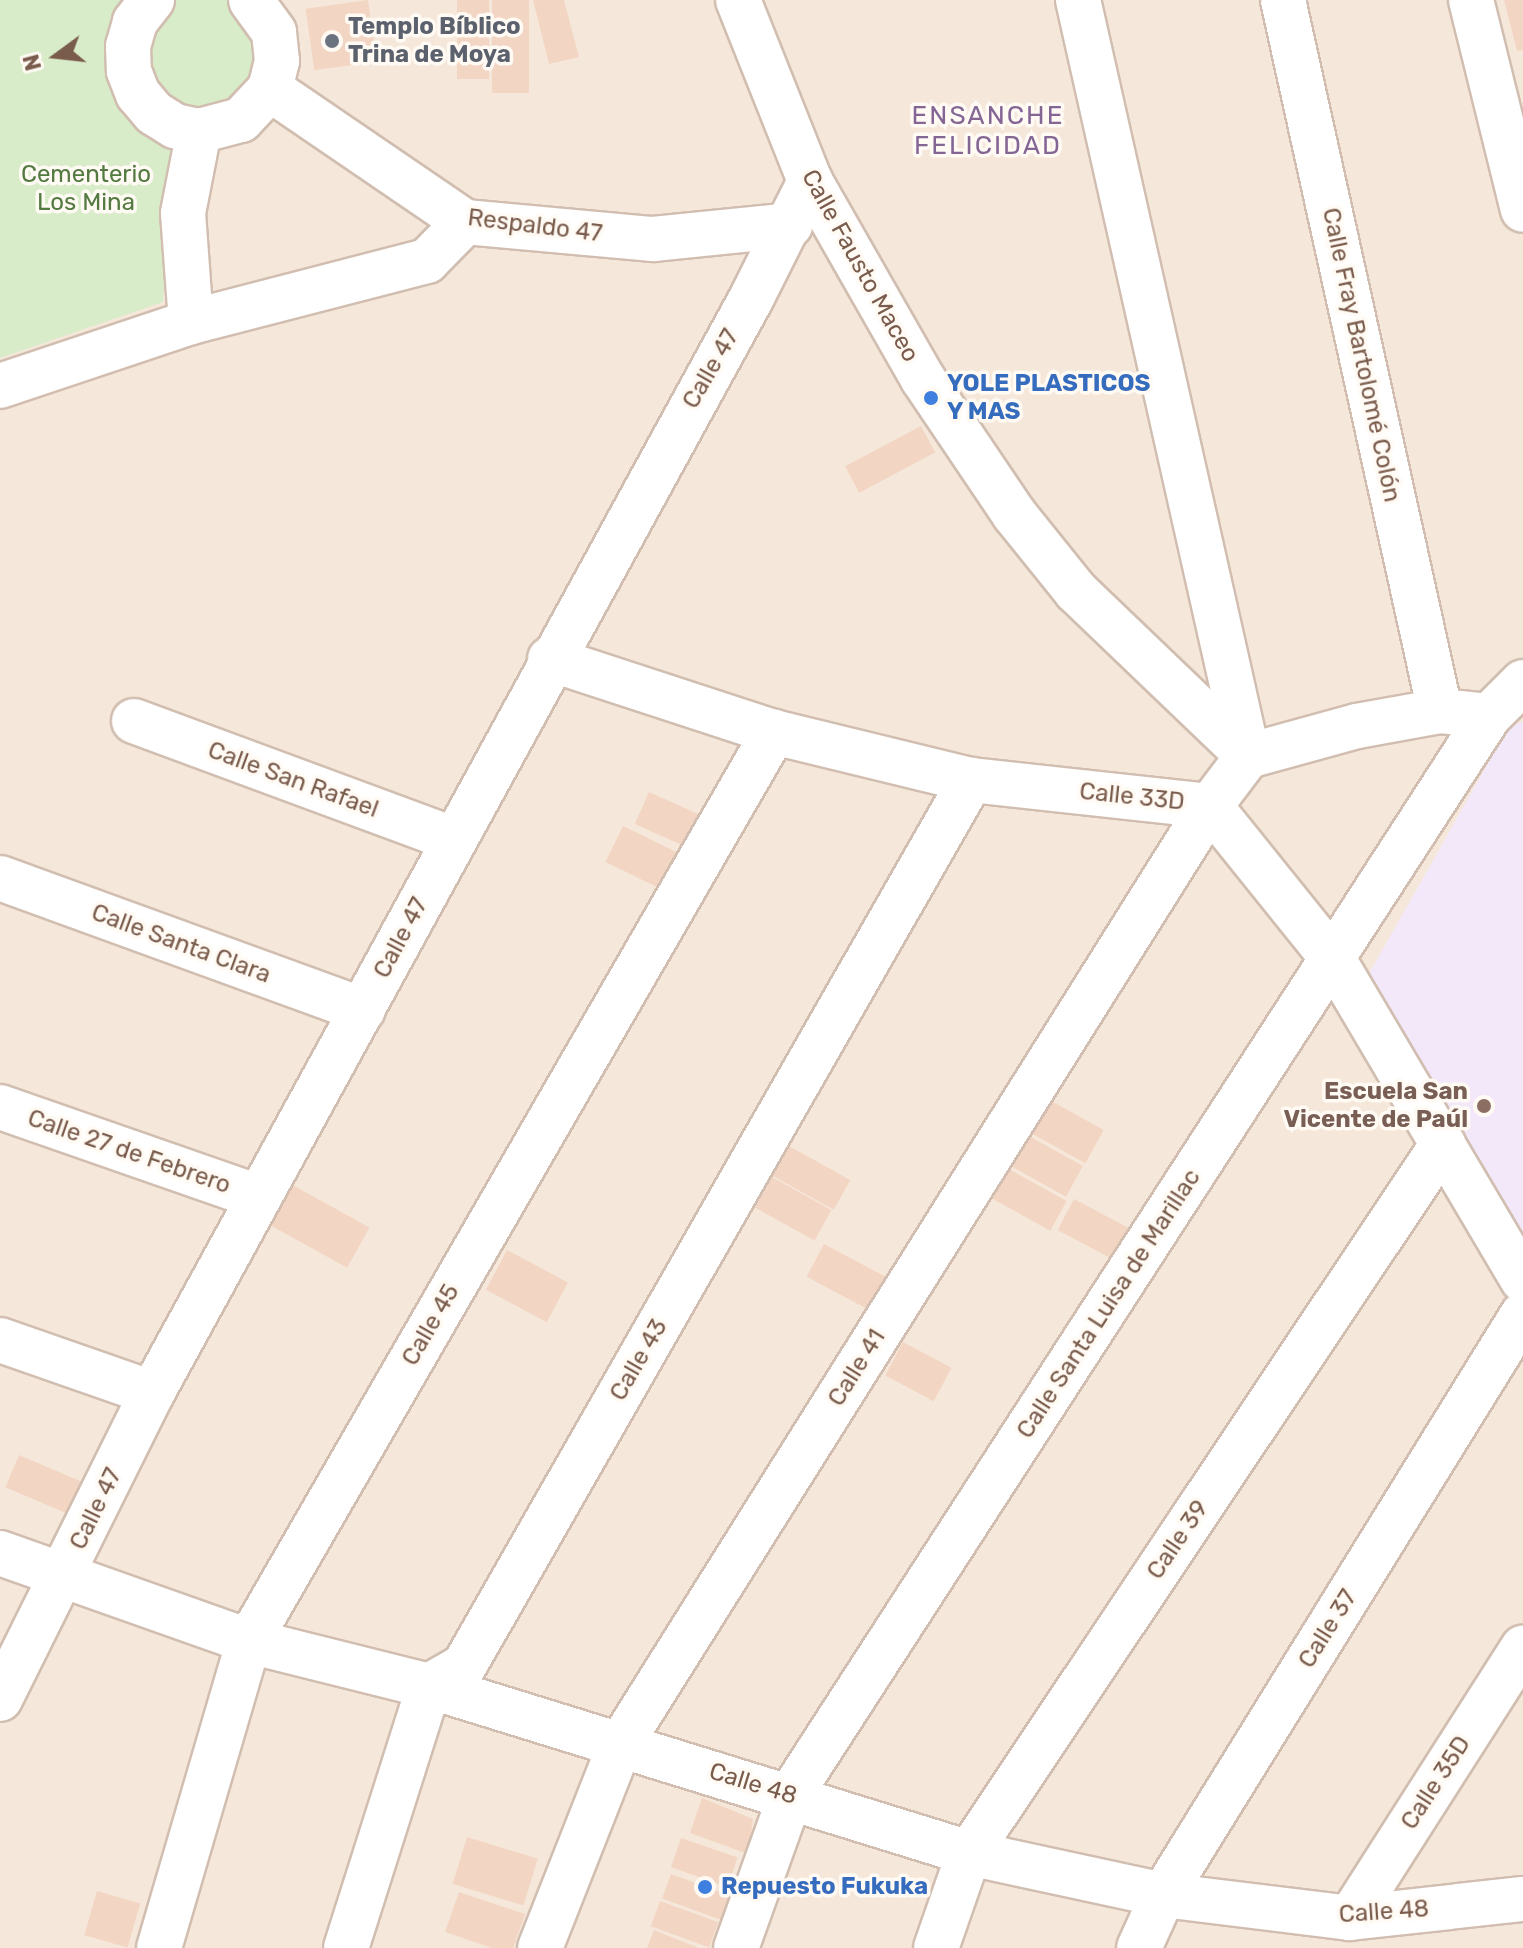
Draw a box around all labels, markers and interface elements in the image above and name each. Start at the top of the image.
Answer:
place label: Templo Bíblico Trina de Moya [348,13,521,69]
north arrow [16,16,96,96]
marker: Templo Bíblico Trina de Moya [323,32,341,50]
text: N [17,51,47,73]
district label: ENSANCHE FELICIDAD [912,100,1064,162]
park label: Cementerio Los Mina [21,161,151,217]
street label: Calle Fausto Maceo [795,165,925,367]
street label: Respaldo 47 [466,203,604,249]
street label: Calle Fray Bartolomé Colón [1316,205,1406,505]
street label: Calle 47 [677,324,745,414]
place label: YOLE PLASTICOS Y MAS [947,370,1150,426]
marker: YOLE PLASTICOS Y MAS [922,389,940,407]
street label: Calle San Rafael [204,736,382,824]
street label: Calle 33D [1078,777,1186,817]
street label: Calle 47 [368,893,434,983]
street label: Calle Santa Clara [88,898,274,990]
place label: Escuela San Vicente de Paúl [1284,1078,1468,1134]
marker: Escuela San Vicente de Paúl [1475,1097,1493,1115]
street label: Calle 27 de Febrero [24,1104,234,1200]
street label: Calle Santa Luisa de Marillac [1011,1164,1207,1444]
street label: Calle 45 [396,1279,466,1371]
street label: Calle 43 [604,1314,674,1406]
street label: Calle 41 [822,1324,892,1412]
street label: Calle 47 [64,1464,128,1554]
street label: Calle 39 [1141,1495,1215,1585]
street label: Calle 37 [1293,1584,1363,1674]
street label: Calle 35D [1395,1731,1477,1835]
street label: Calle 48 [706,1757,800,1811]
place label: Repuesto Fukuka [721,1873,928,1901]
marker: Repuesto Fukuka [696,1878,714,1896]
street label: Calle 48 [1338,1894,1430,1930]

